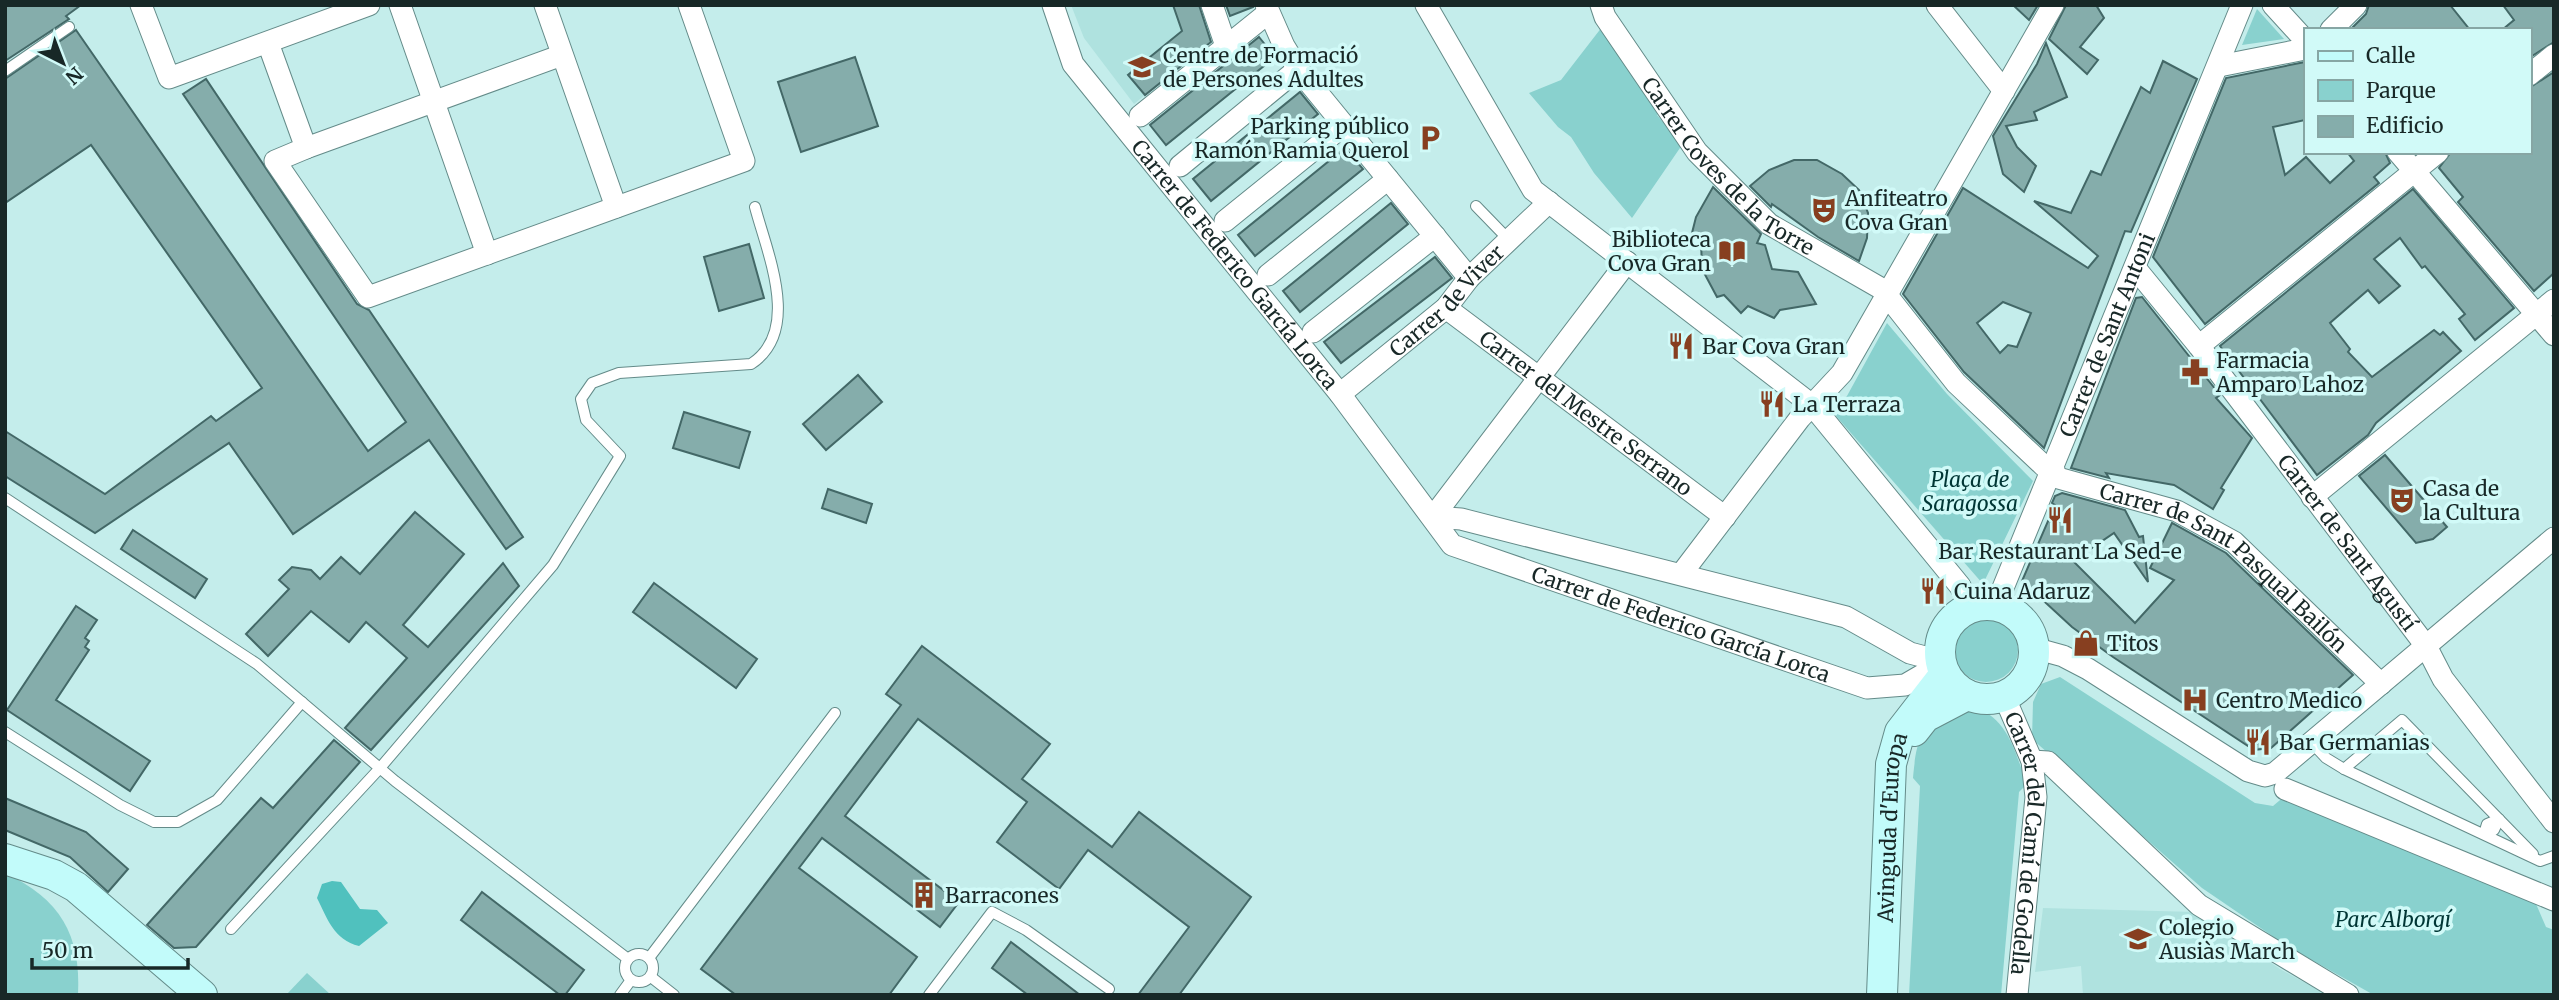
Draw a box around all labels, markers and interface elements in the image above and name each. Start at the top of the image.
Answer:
north arrow [28,28,98,98]
legend [2304,28,2531,154]
place label: Centre de Formació de Persones Adultes [1163,42,1364,93]
text: Calle [2366,42,2415,69]
school or university icon: Centre de Formació de Persones Adultes [1127,52,1157,82]
text: N [61,62,88,90]
street label: Carrer Coves de la Torre [1636,72,1819,261]
text: Parque [2366,77,2436,104]
text: Edificio [2366,112,2443,139]
place label: Parking público Ramón Ramia Querol [1194,113,1409,164]
parking icon: Parking público Ramón Ramia Querol [1415,123,1445,153]
street label: Carrer de Federico García Lorca [1126,134,1344,395]
place label: Anfiteatro Cova Gran [1844,185,1948,236]
theatre icon: Anfiteatro Cova Gran [1809,195,1839,225]
place label: Biblioteca Cova Gran [1608,226,1711,277]
street label: Carrer de Sant Antoni [2053,229,2161,441]
library icon: Biblioteca Cova Gran [1717,236,1747,266]
street label: Carrer de Viver [1383,239,1509,362]
street label: Carrer del Mestre Serrano [1474,324,1698,502]
restaurant icon: Bar Cova Gran [1666,331,1696,361]
place label: Bar Cova Gran [1702,333,1845,360]
place label: Farmacia Amparo Lahoz [2215,347,2364,398]
pharmacy icon: Farmacia Amparo Lahoz [2180,357,2210,387]
restaurant icon: La Terraza [1757,389,1787,419]
place label: La Terraza [1793,391,1901,418]
street label: Carrer de Sant Agustí [2272,449,2424,637]
park label: Plaça de Saragossa [1922,466,2018,517]
place label: Casa de la Cultura [2423,475,2520,526]
street label: Carrer de Sant Pasqual Bailón [2097,477,2354,658]
theatre icon: Casa de la Cultura [2387,485,2417,515]
restaurant icon: Bar Restaurant La Sed-e [2045,505,2075,535]
place label: Bar Restaurant La Sed-e [1938,538,2182,565]
street label: Carrer de Federico García Lorca [1528,560,1834,688]
restaurant icon: Cuina Adaruz [1918,576,1948,606]
place label: Cuina Adaruz [1954,578,2090,605]
shop icon: Titos [2071,628,2101,658]
place label: Titos [2107,630,2159,657]
hospital icon: Centro Medico [2180,685,2210,715]
place label: Centro Medico [2216,687,2362,714]
street label: Carrer del Camí de Godella [1999,707,2050,976]
restaurant icon: Bar Germanias [2243,727,2273,757]
street label: Avinguda d'Europa [1871,729,1913,924]
place label: Bar Germanias [2279,729,2430,756]
building icon: Barracones [909,880,939,910]
place label: Barracones [945,882,1059,909]
park label: Parc Alborgí [2335,906,2453,933]
place label: Colegio Ausiàs March [2158,914,2295,965]
school or university icon: Colegio Ausiàs March [2123,924,2153,954]
scale bar [32,926,187,970]
text: 50 m [42,937,93,964]

